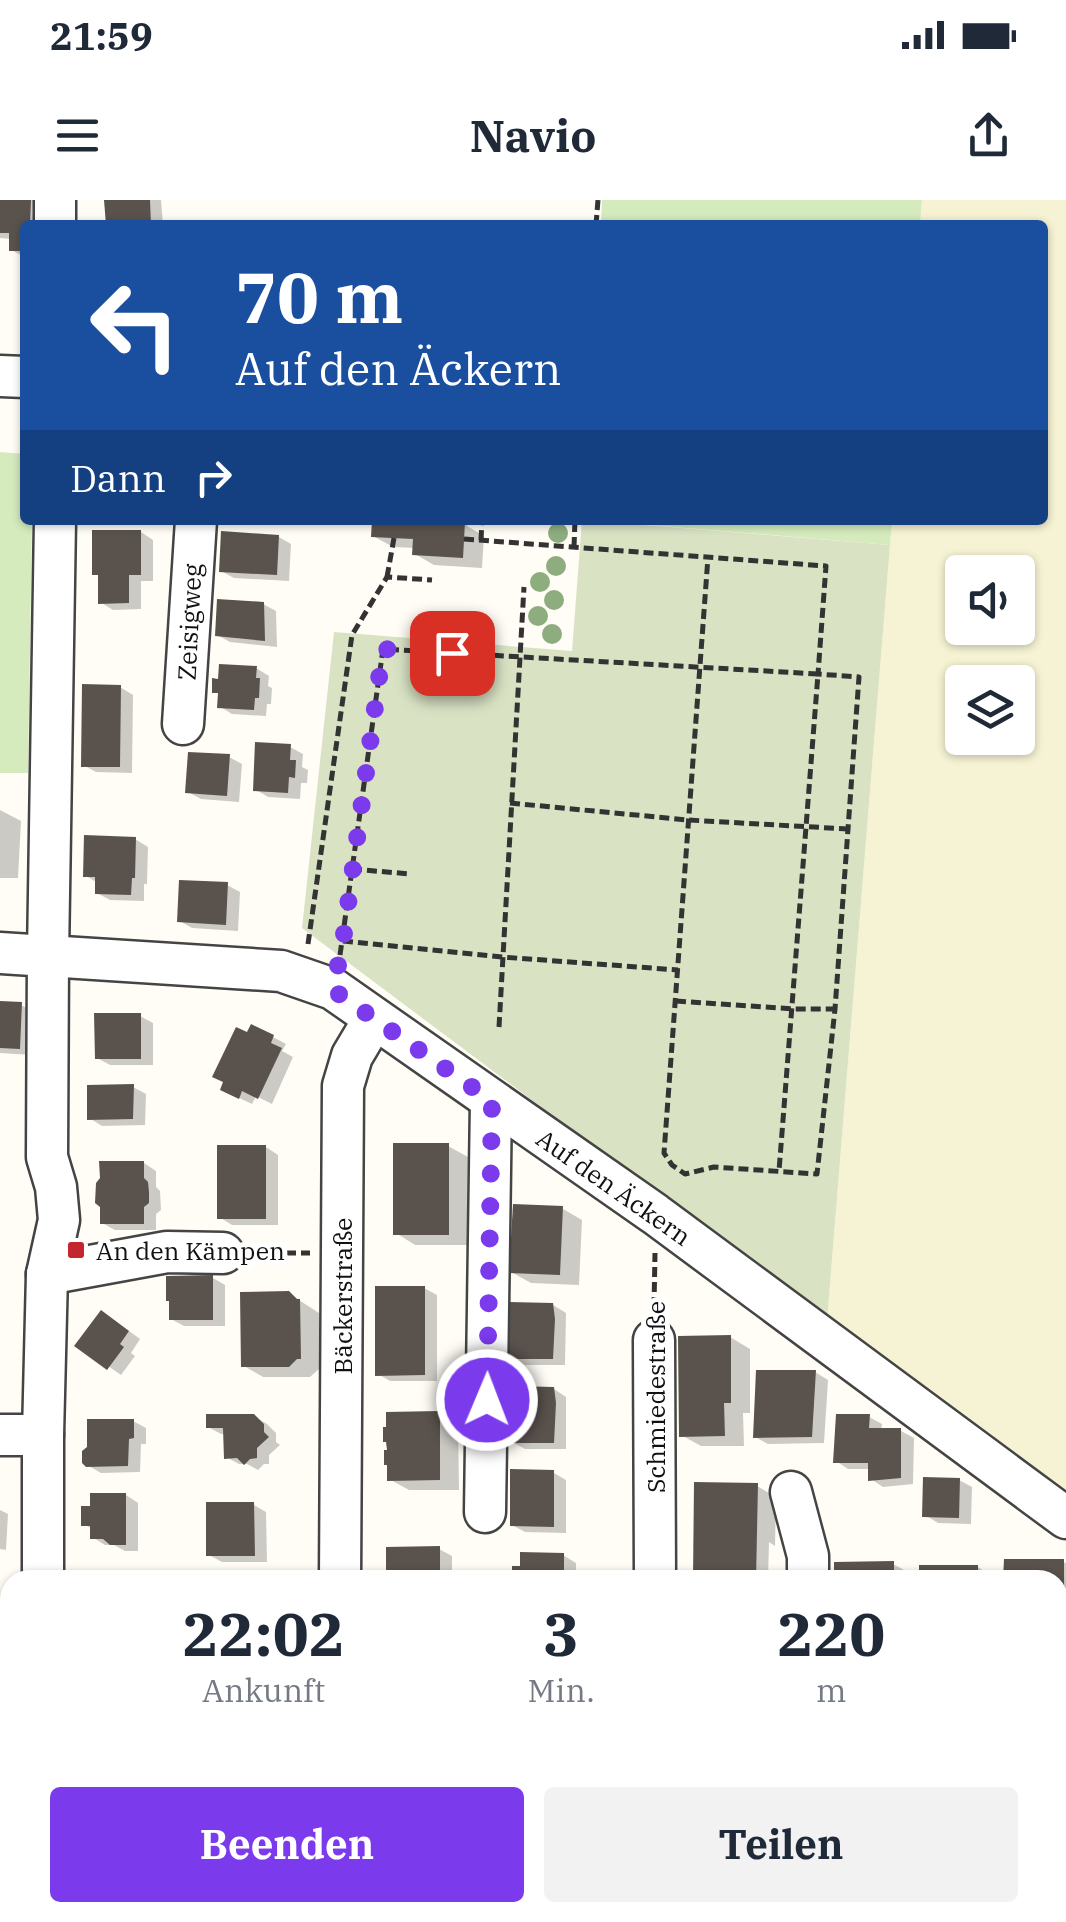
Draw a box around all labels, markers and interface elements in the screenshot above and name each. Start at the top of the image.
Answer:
text: 21:59 [50,11,153,60]
text: Navio [470,106,596,164]
icon: menu [50,108,105,163]
icon: share [961,108,1016,163]
text: 70 m [235,251,403,342]
icon: left [70,260,200,390]
text: Auf den Äckern [235,339,562,397]
icon: right [186,450,241,505]
text: Dann [70,453,166,502]
map controls [945,555,1035,755]
button: sound [945,555,1035,645]
street label: Zeisigweg [169,562,209,681]
pin [410,611,495,696]
icon: arrive [425,626,480,681]
button: layers [945,665,1035,755]
street label: Auf den Äckern [530,1121,698,1253]
street label: Bäckerstraße [326,1217,359,1375]
place label: An den Kämpen [96,1234,285,1267]
marker: An den Kämpen [65,1239,87,1261]
street label: Schmiedestraße [639,1301,672,1493]
position arrow [435,1348,539,1452]
text: 22:02 [183,1594,345,1673]
text: 3 [543,1594,579,1673]
text: 220 [777,1594,885,1673]
text: Ankunft [202,1669,325,1711]
text: Min. [527,1669,595,1711]
text: m [816,1669,847,1711]
button: Beenden [50,1787,524,1902]
button: Teilen [544,1787,1018,1902]

